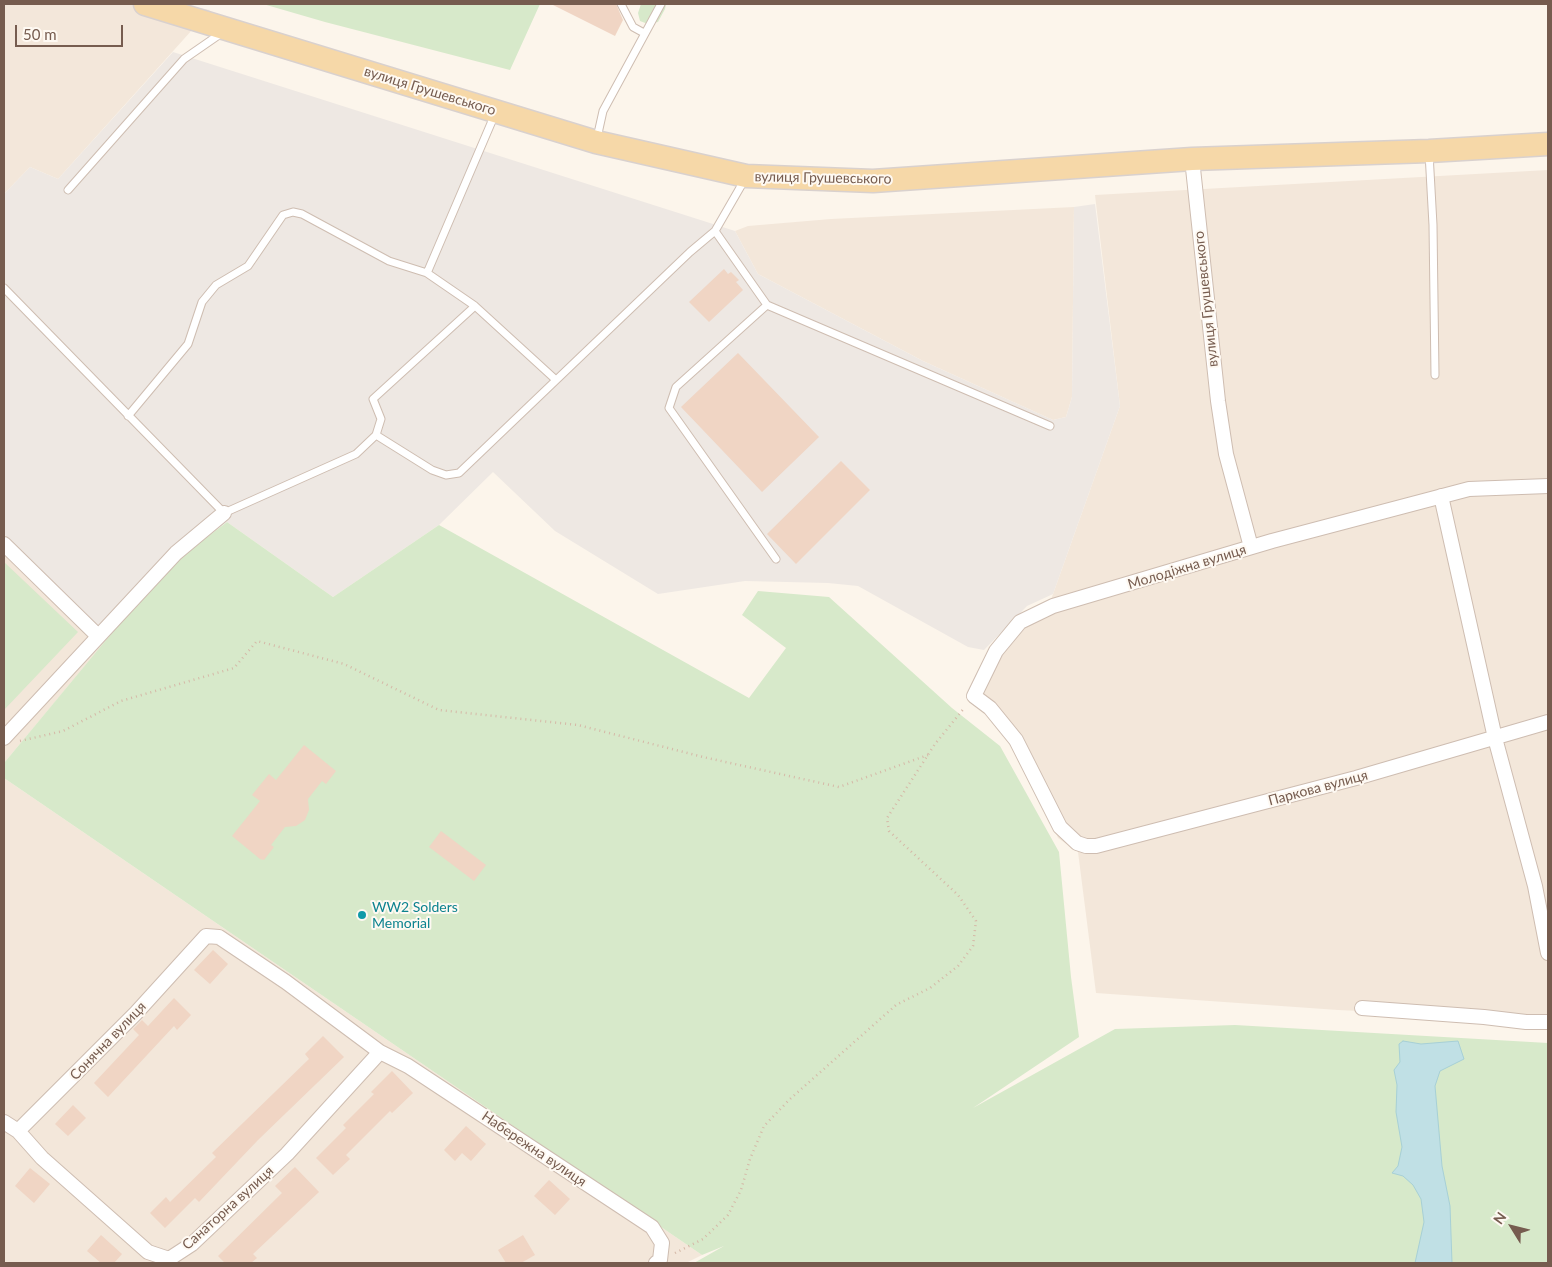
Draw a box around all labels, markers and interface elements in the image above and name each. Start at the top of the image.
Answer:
scale bar [18,15,125,47]
text: 50 m [23,25,57,43]
street label: вулиця Грушевського [362,63,498,119]
street label: вулиця Грушевського [754,168,892,188]
street label: вулиця Грушевського [1190,230,1222,368]
street label: Молодіжна вулиця [1126,541,1248,593]
street label: Паркова вулиця [1266,767,1370,809]
place label: WW2 Solders Memorial [372,899,458,932]
marker: WW2 Solders Memorial [356,909,368,921]
street label: Сонячна вулиця [66,998,150,1084]
street label: Набережна вулиця [478,1108,590,1190]
street label: Санаторна вулиця [179,1163,277,1253]
north arrow [1487,1202,1537,1252]
text: N [1489,1209,1510,1227]

